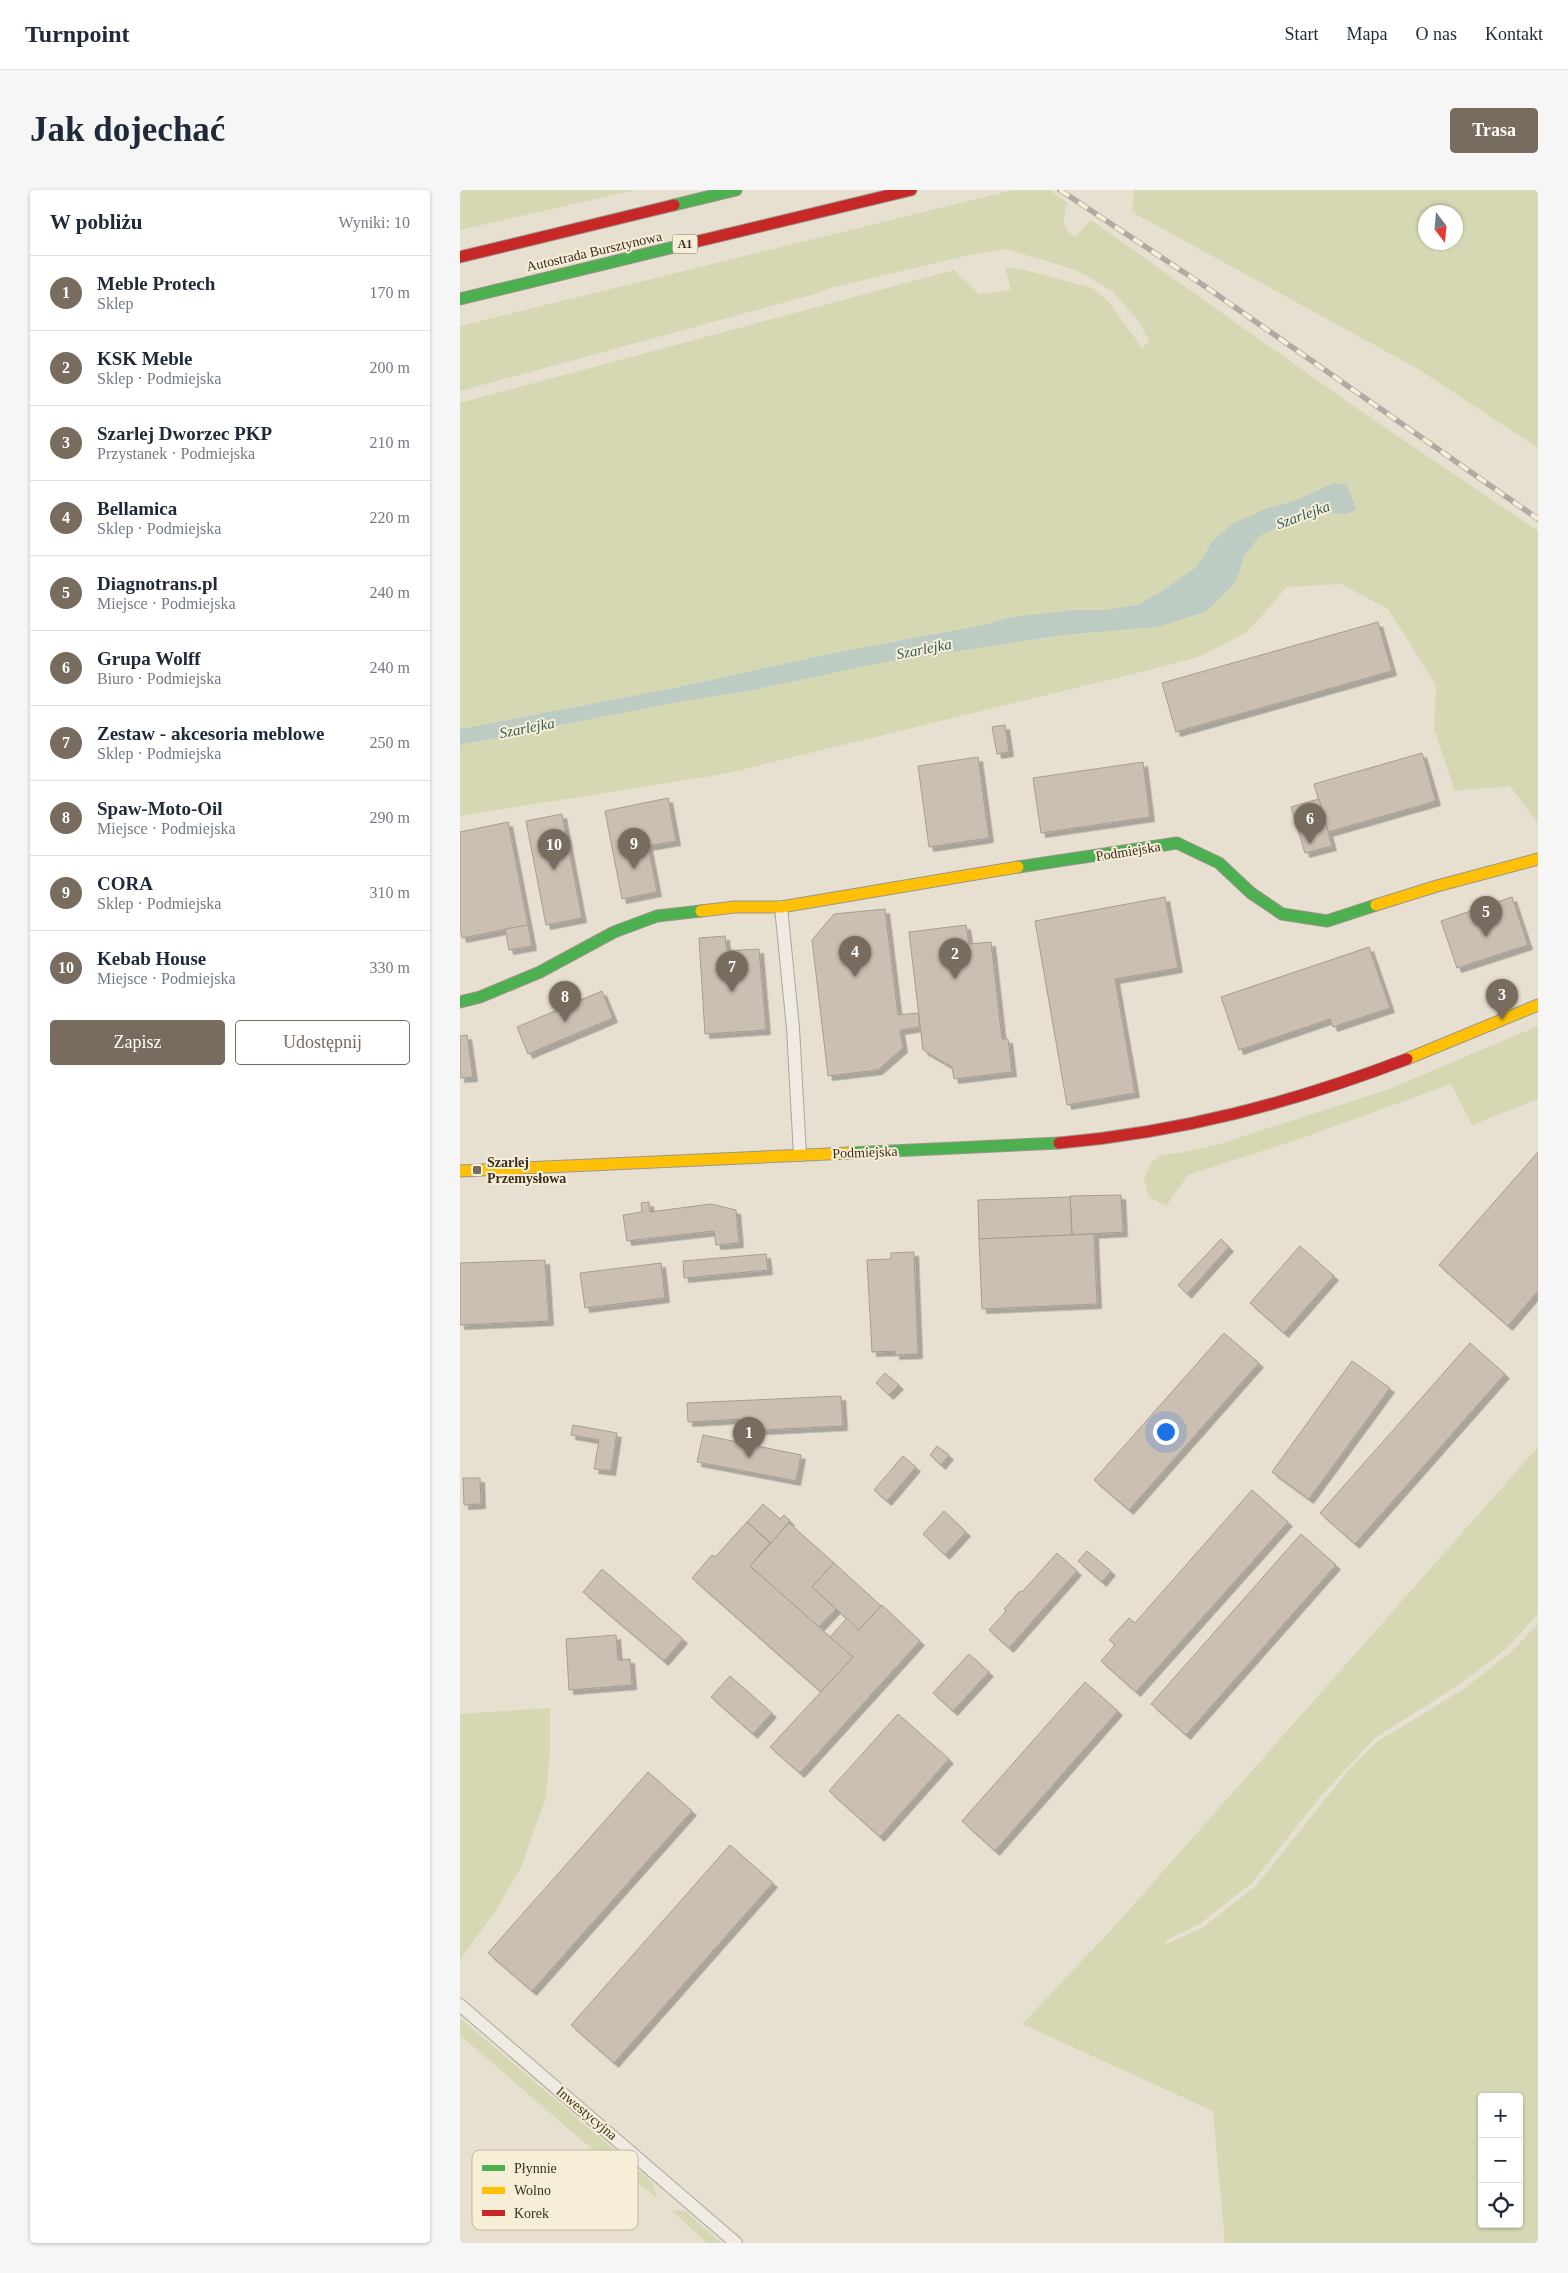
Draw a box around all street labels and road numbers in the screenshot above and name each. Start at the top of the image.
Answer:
street label: Autostrada Bursztynowa [525,228,664,274]
road number: A1 [672,234,698,254]
street label: Podmiejska [1095,839,1162,864]
street label: Podmiejska [832,1144,899,1161]
street label: Inwestycyjna [553,2084,621,2144]

